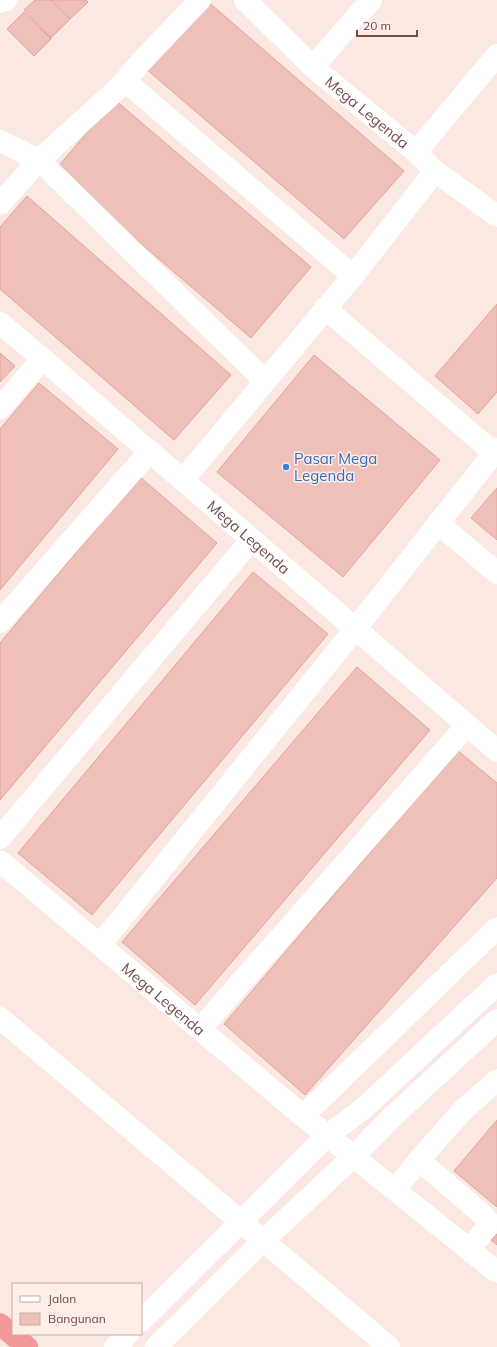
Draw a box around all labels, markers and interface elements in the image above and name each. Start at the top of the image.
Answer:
scale bar [357,12,417,38]
text: 20 m [363,18,391,33]
street label: Mega Legenda [321,72,413,152]
place label: Pasar Mega Legenda [294,449,377,485]
marker: Pasar Mega Legenda [281,462,291,472]
street label: Mega Legenda [204,496,294,578]
street label: Mega Legenda [118,958,209,1039]
legend [12,1283,142,1335]
text: Jalan [48,1291,76,1306]
text: Bangunan [48,1311,106,1326]

